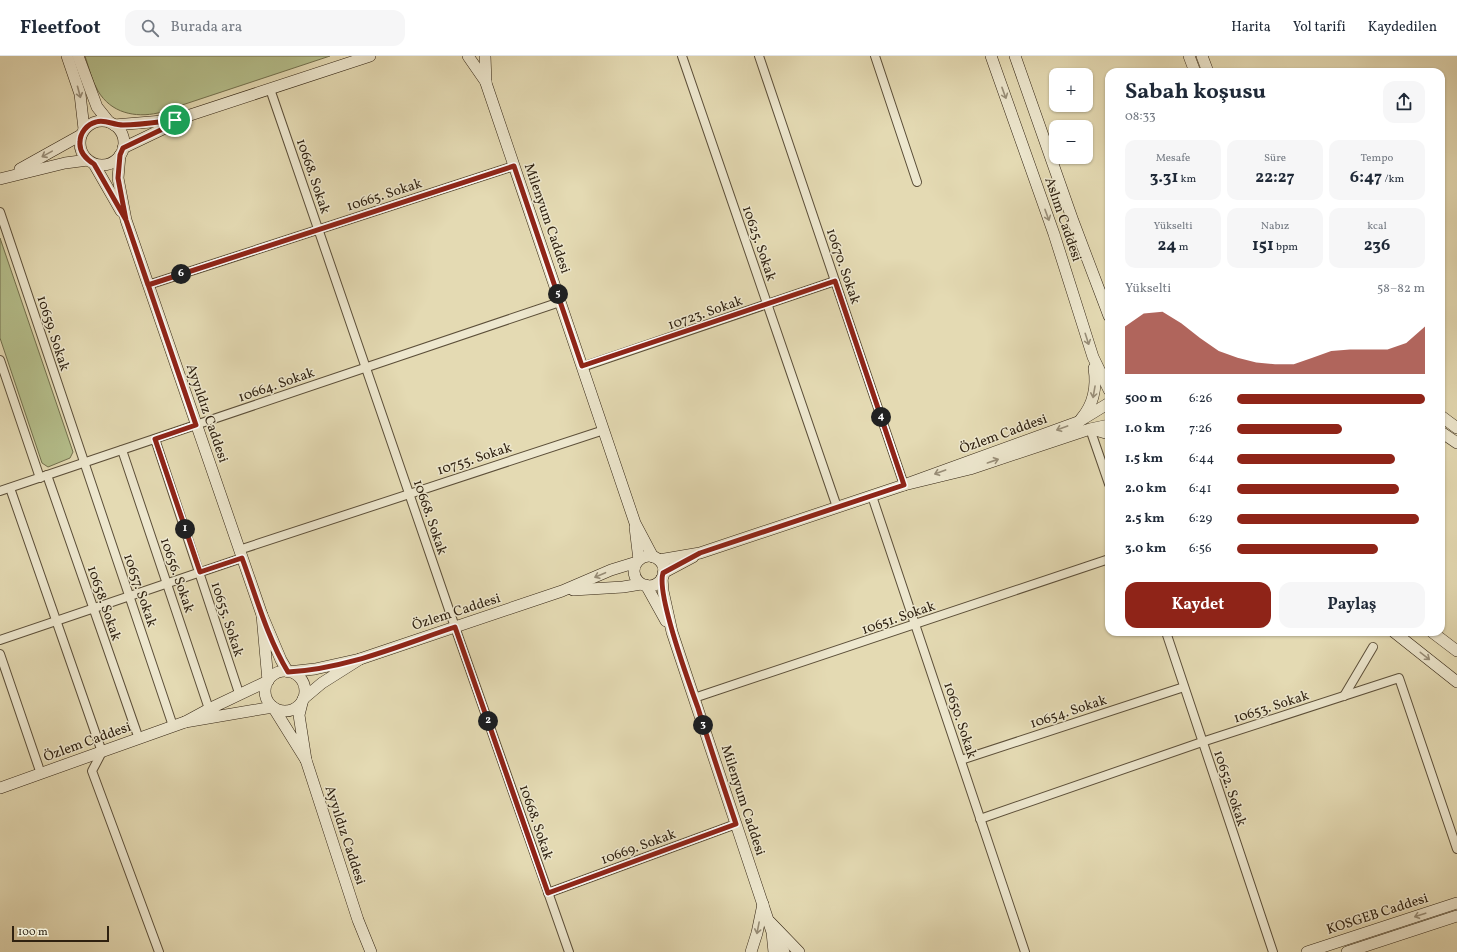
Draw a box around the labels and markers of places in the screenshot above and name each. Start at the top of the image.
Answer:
pin [158,103,192,137]
pin: 6 [171,264,191,284]
pin: 5 [548,284,568,304]
pin: 4 [871,407,891,427]
pin: 1 [175,519,195,539]
pin: 2 [478,711,498,731]
pin: 3 [693,715,713,735]

